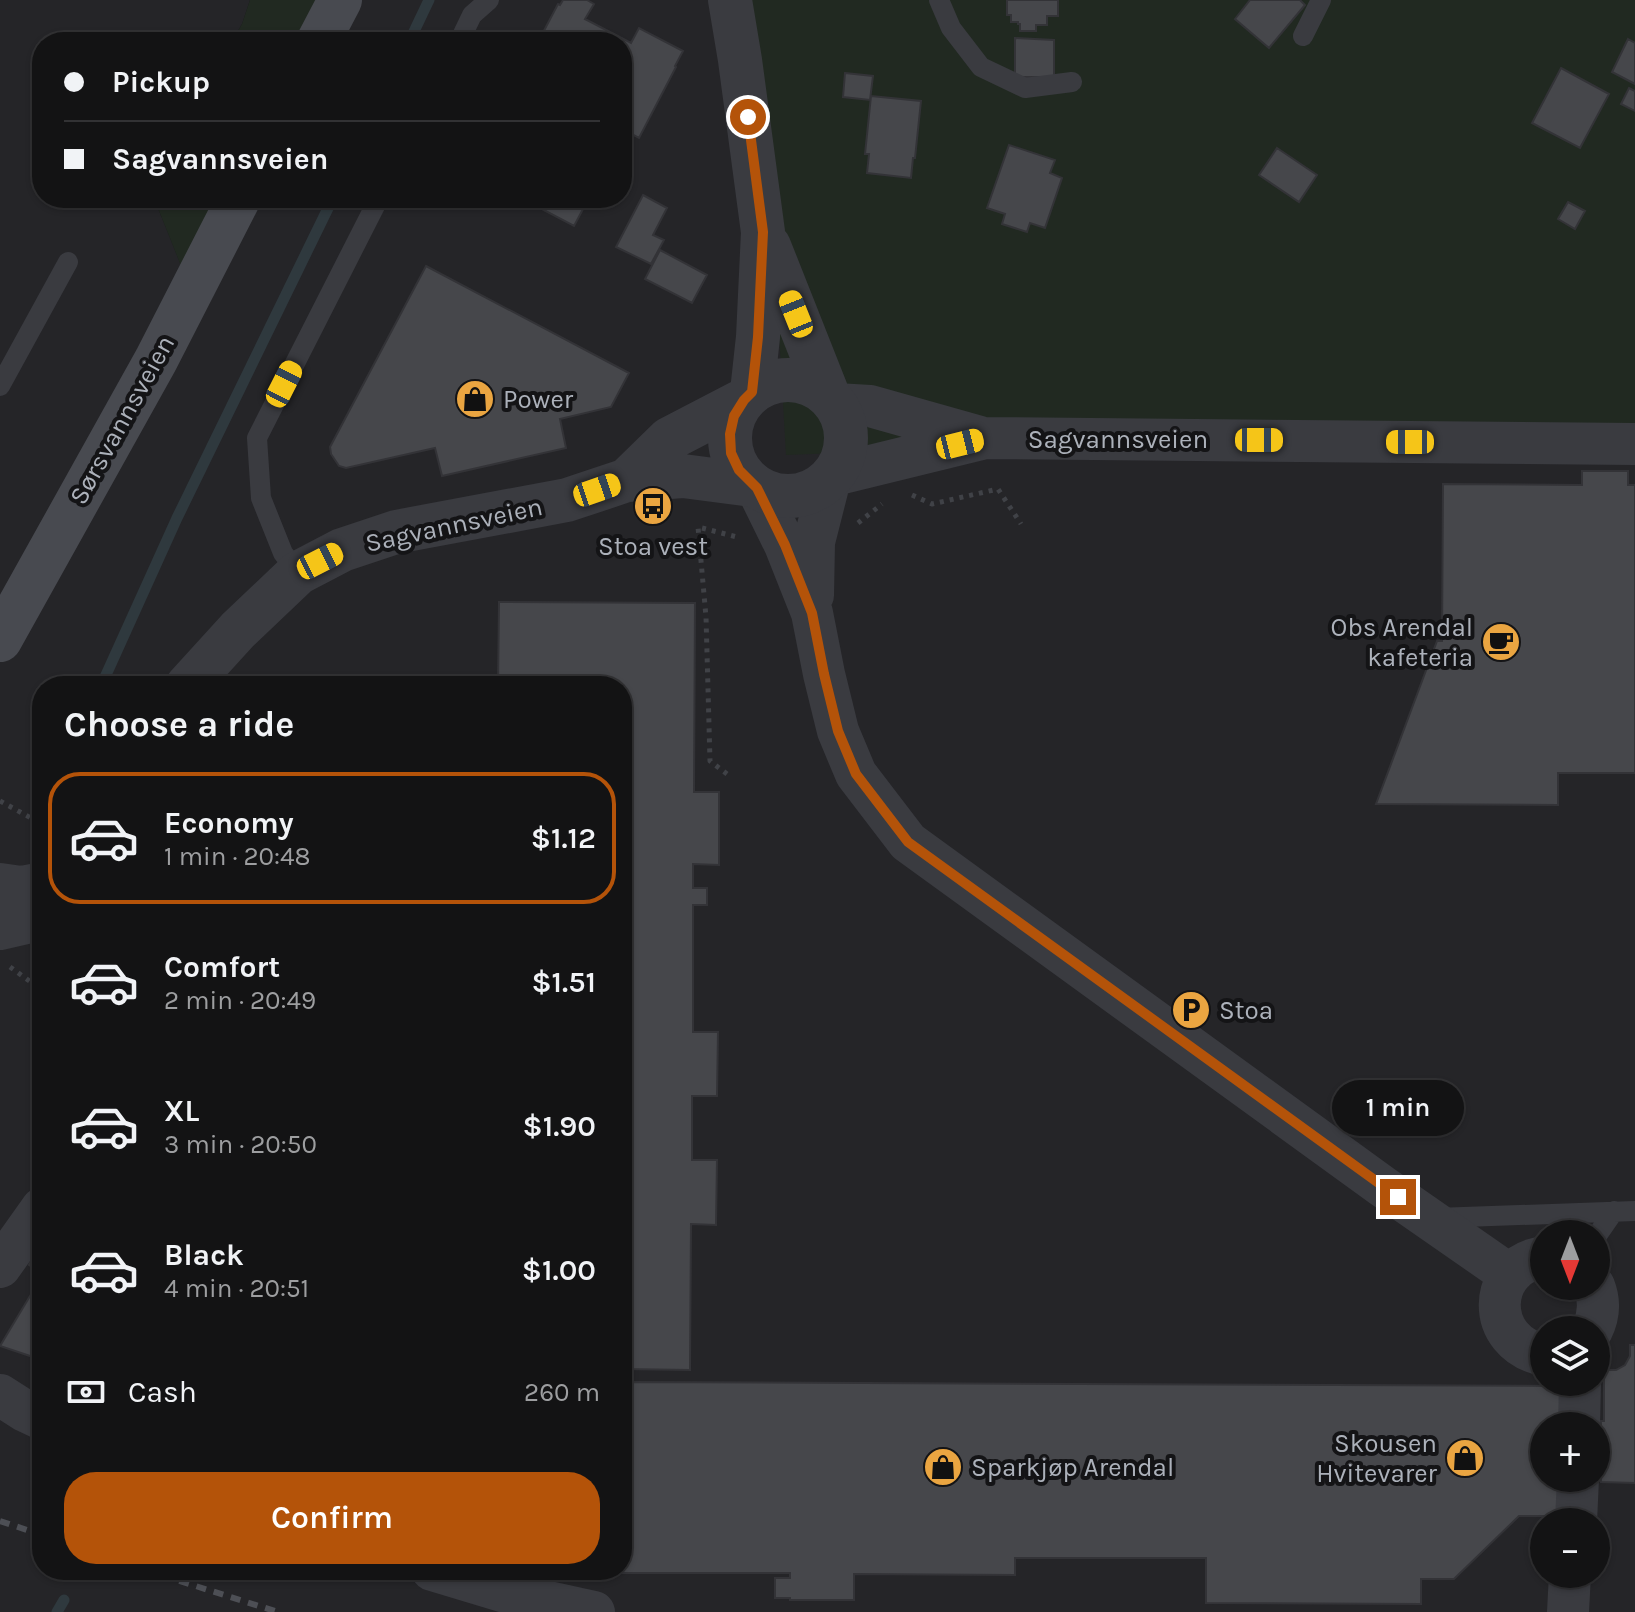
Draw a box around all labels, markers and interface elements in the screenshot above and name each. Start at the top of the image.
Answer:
text: Pickup [112,64,210,100]
route start [730,99,766,135]
text: Sagvannsveien [112,141,328,177]
car [776,287,816,341]
street label: Sørsvannsveien [63,330,181,510]
car [262,357,306,411]
shop icon: Power [454,378,496,420]
place label: Power [503,384,574,415]
street label: Sagvannsveien [1028,424,1208,455]
car [934,427,986,461]
car [1235,428,1283,452]
car [1386,430,1434,454]
car [570,471,624,509]
bus stop icon: Stoa vest [632,485,674,527]
street label: Sagvannsveien [363,491,545,559]
place label: Stoa vest [598,531,708,562]
car [293,539,347,583]
place label: Obs Arendal kafeteria [1331,612,1473,673]
cafe icon: Obs Arendal kafeteria [1480,621,1522,663]
text: Choose a ride [64,703,294,745]
icon: car [68,802,140,874]
text: Economy [164,805,294,841]
text: $1.12 [531,820,596,856]
text: 1 min · 20:48 [164,841,311,872]
icon: car [68,946,140,1018]
text: Comfort [164,949,280,985]
text: $1.51 [531,964,596,1000]
text: 2 min · 20:49 [164,985,316,1016]
parking icon: Stoa [1170,989,1212,1031]
place label: Stoa [1219,995,1273,1026]
callout: 1 min [1332,1081,1464,1137]
icon: car [68,1090,140,1162]
text: 1 min [1366,1092,1430,1123]
text: XL [164,1093,199,1129]
text: $1.90 [522,1108,596,1144]
text: 3 min · 20:50 [164,1129,317,1160]
route end [1380,1179,1416,1215]
north arrow [1530,1220,1610,1300]
map controls [1530,1220,1610,1588]
icon: car [68,1234,140,1306]
text: Black [164,1237,244,1273]
text: $1.00 [522,1252,596,1288]
text: 4 min · 20:51 [164,1273,309,1304]
button: layers [1530,1316,1610,1396]
icon: cash [64,1370,108,1414]
text: Cash [128,1374,197,1410]
text: 260 m [524,1377,600,1408]
button: + [1530,1412,1610,1492]
place label: Skousen Hvitevarer [1316,1428,1438,1489]
shop icon: Skousen Hvitevarer [1444,1437,1486,1479]
shop icon: Sparkjøp Arendal [922,1446,964,1488]
place label: Sparkjøp Arendal [971,1452,1174,1483]
button: Confirm [64,1472,600,1564]
button: − [1530,1508,1610,1588]

